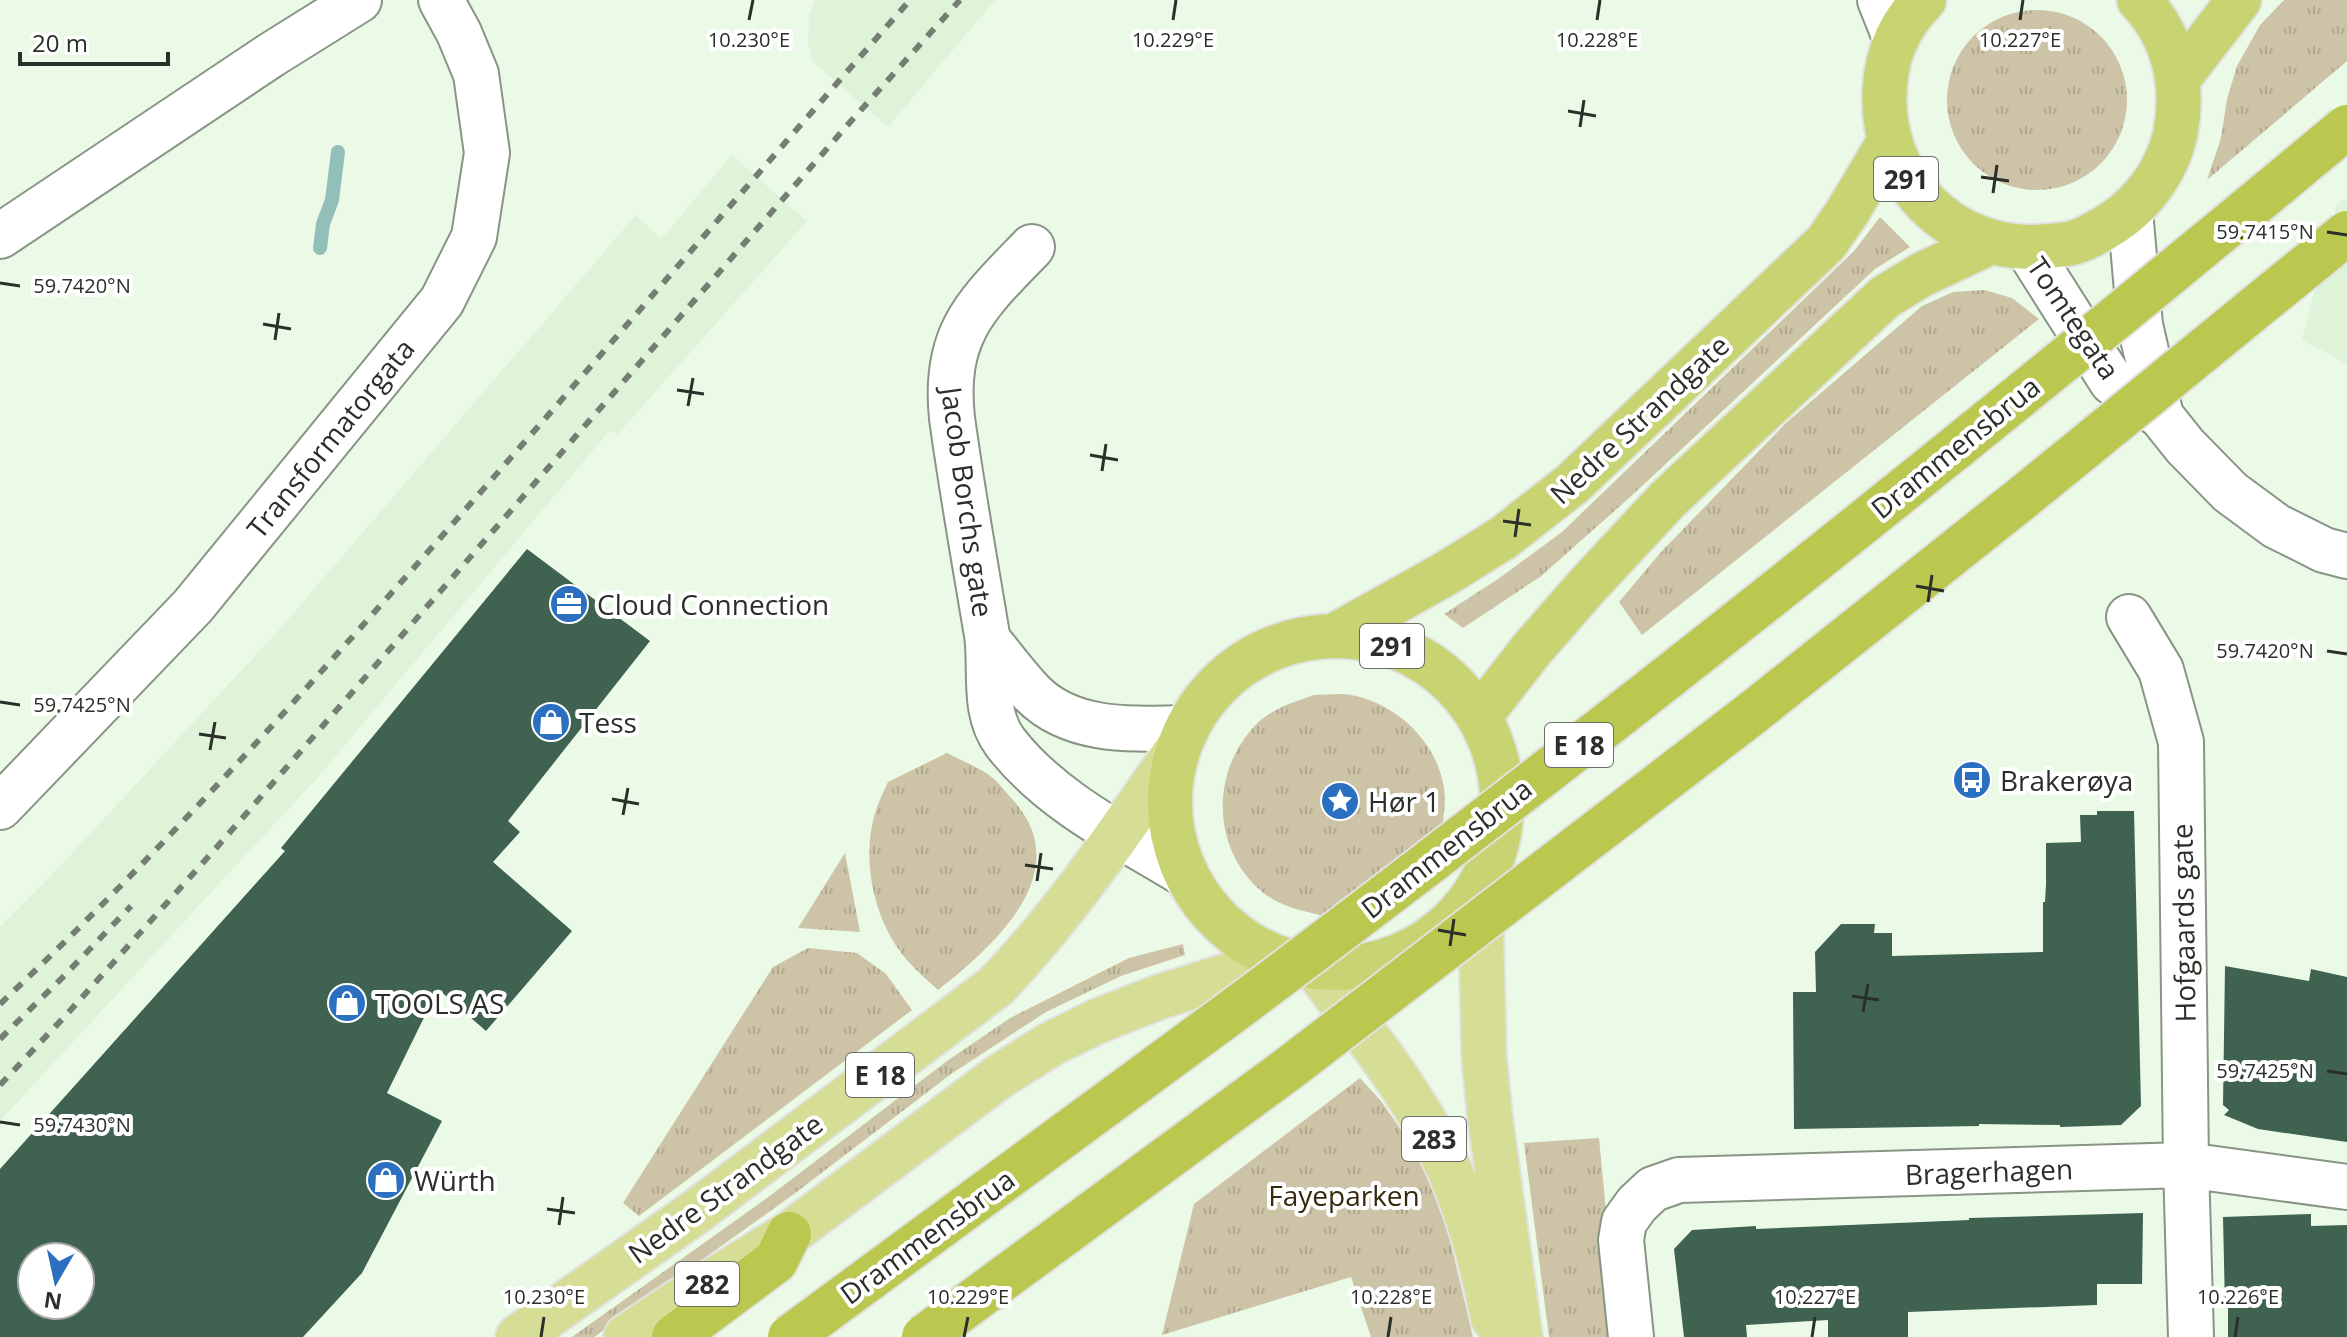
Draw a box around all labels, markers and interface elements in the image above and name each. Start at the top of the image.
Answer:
scale bar [20,16,168,66]
text: 20 m [32,26,88,59]
text: 10.230°E [708,26,790,53]
text: 10.229°E [1132,26,1214,53]
text: 10.228°E [1556,26,1638,53]
text: 10.227°E [1979,26,2061,53]
road number: 291 [1874,157,1938,201]
text: 59.7415°N [2216,218,2314,245]
street label: Tomtegata [2019,249,2129,387]
text: 59.7420°N [33,272,131,299]
street label: Nedre Strandgate [1541,326,1737,512]
street label: Transformatorgata [238,330,422,546]
street label: Drammensbrua [1863,367,2047,527]
street label: Jacob Borchs gate [933,382,1003,619]
office icon: Cloud Connection [548,583,590,625]
place label: Cloud Connection [597,585,829,623]
road number: 291 [1360,624,1424,668]
text: 59.7420°N [2216,637,2314,664]
text: 59.7425°N [33,691,131,718]
shop icon: Tess [530,701,572,743]
place label: Tess [579,703,637,741]
road number: E 18 [1545,723,1613,767]
bus stop icon: Brakerøya [1951,759,1993,801]
place label: Brakerøya [2000,761,2133,799]
street label: Drammensbrua [1353,769,1539,927]
place icon: Hør 1 [1319,780,1361,822]
place label: Hør 1 [1368,782,1440,820]
street label: Hofgaards gate [2162,823,2204,1023]
shop icon: TOOLS AS [326,982,368,1024]
place label: TOOLS AS [375,984,504,1022]
road number: E 18 [846,1053,914,1097]
text: 59.7425°N [2216,1057,2314,1084]
street label: Nedre Strandgate [620,1105,830,1271]
text: 59.7430°N [33,1111,131,1138]
road number: 283 [1402,1117,1466,1161]
street label: Bragerhagen [1904,1149,2074,1193]
shop icon: Würth [365,1159,407,1201]
street label: Drammensbrua [832,1160,1022,1312]
place label: Würth [414,1161,496,1199]
park label: Fayeparken [1268,1176,1420,1214]
north arrow [16,1241,96,1321]
road number: 282 [675,1262,739,1306]
text: 10.230°E [503,1283,585,1310]
text: 10.229°E [927,1283,1009,1310]
text: 10.228°E [1350,1283,1432,1310]
text: 10.227°E [1774,1283,1856,1310]
text: 10.226°E [2197,1283,2279,1310]
text: N [42,1286,64,1318]

